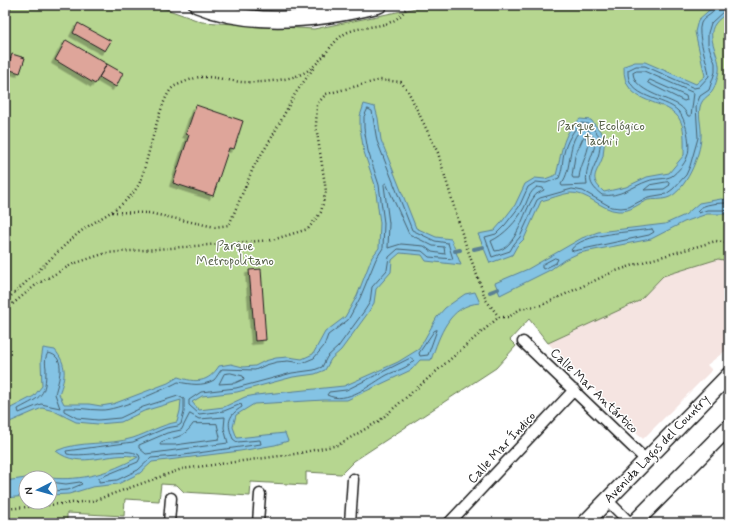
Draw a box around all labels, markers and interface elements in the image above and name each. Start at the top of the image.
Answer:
park label: Parque Ecológico Tachi'i [557,118,645,150]
park label: Parque Metropolitano [196,238,274,270]
street label: Calle Mar Antártico [546,345,642,438]
street label: Avenida Lagos del Country [601,391,715,508]
street label: Calle Mar Índico [463,408,540,488]
north arrow [18,470,58,510]
text: N [22,487,36,495]

